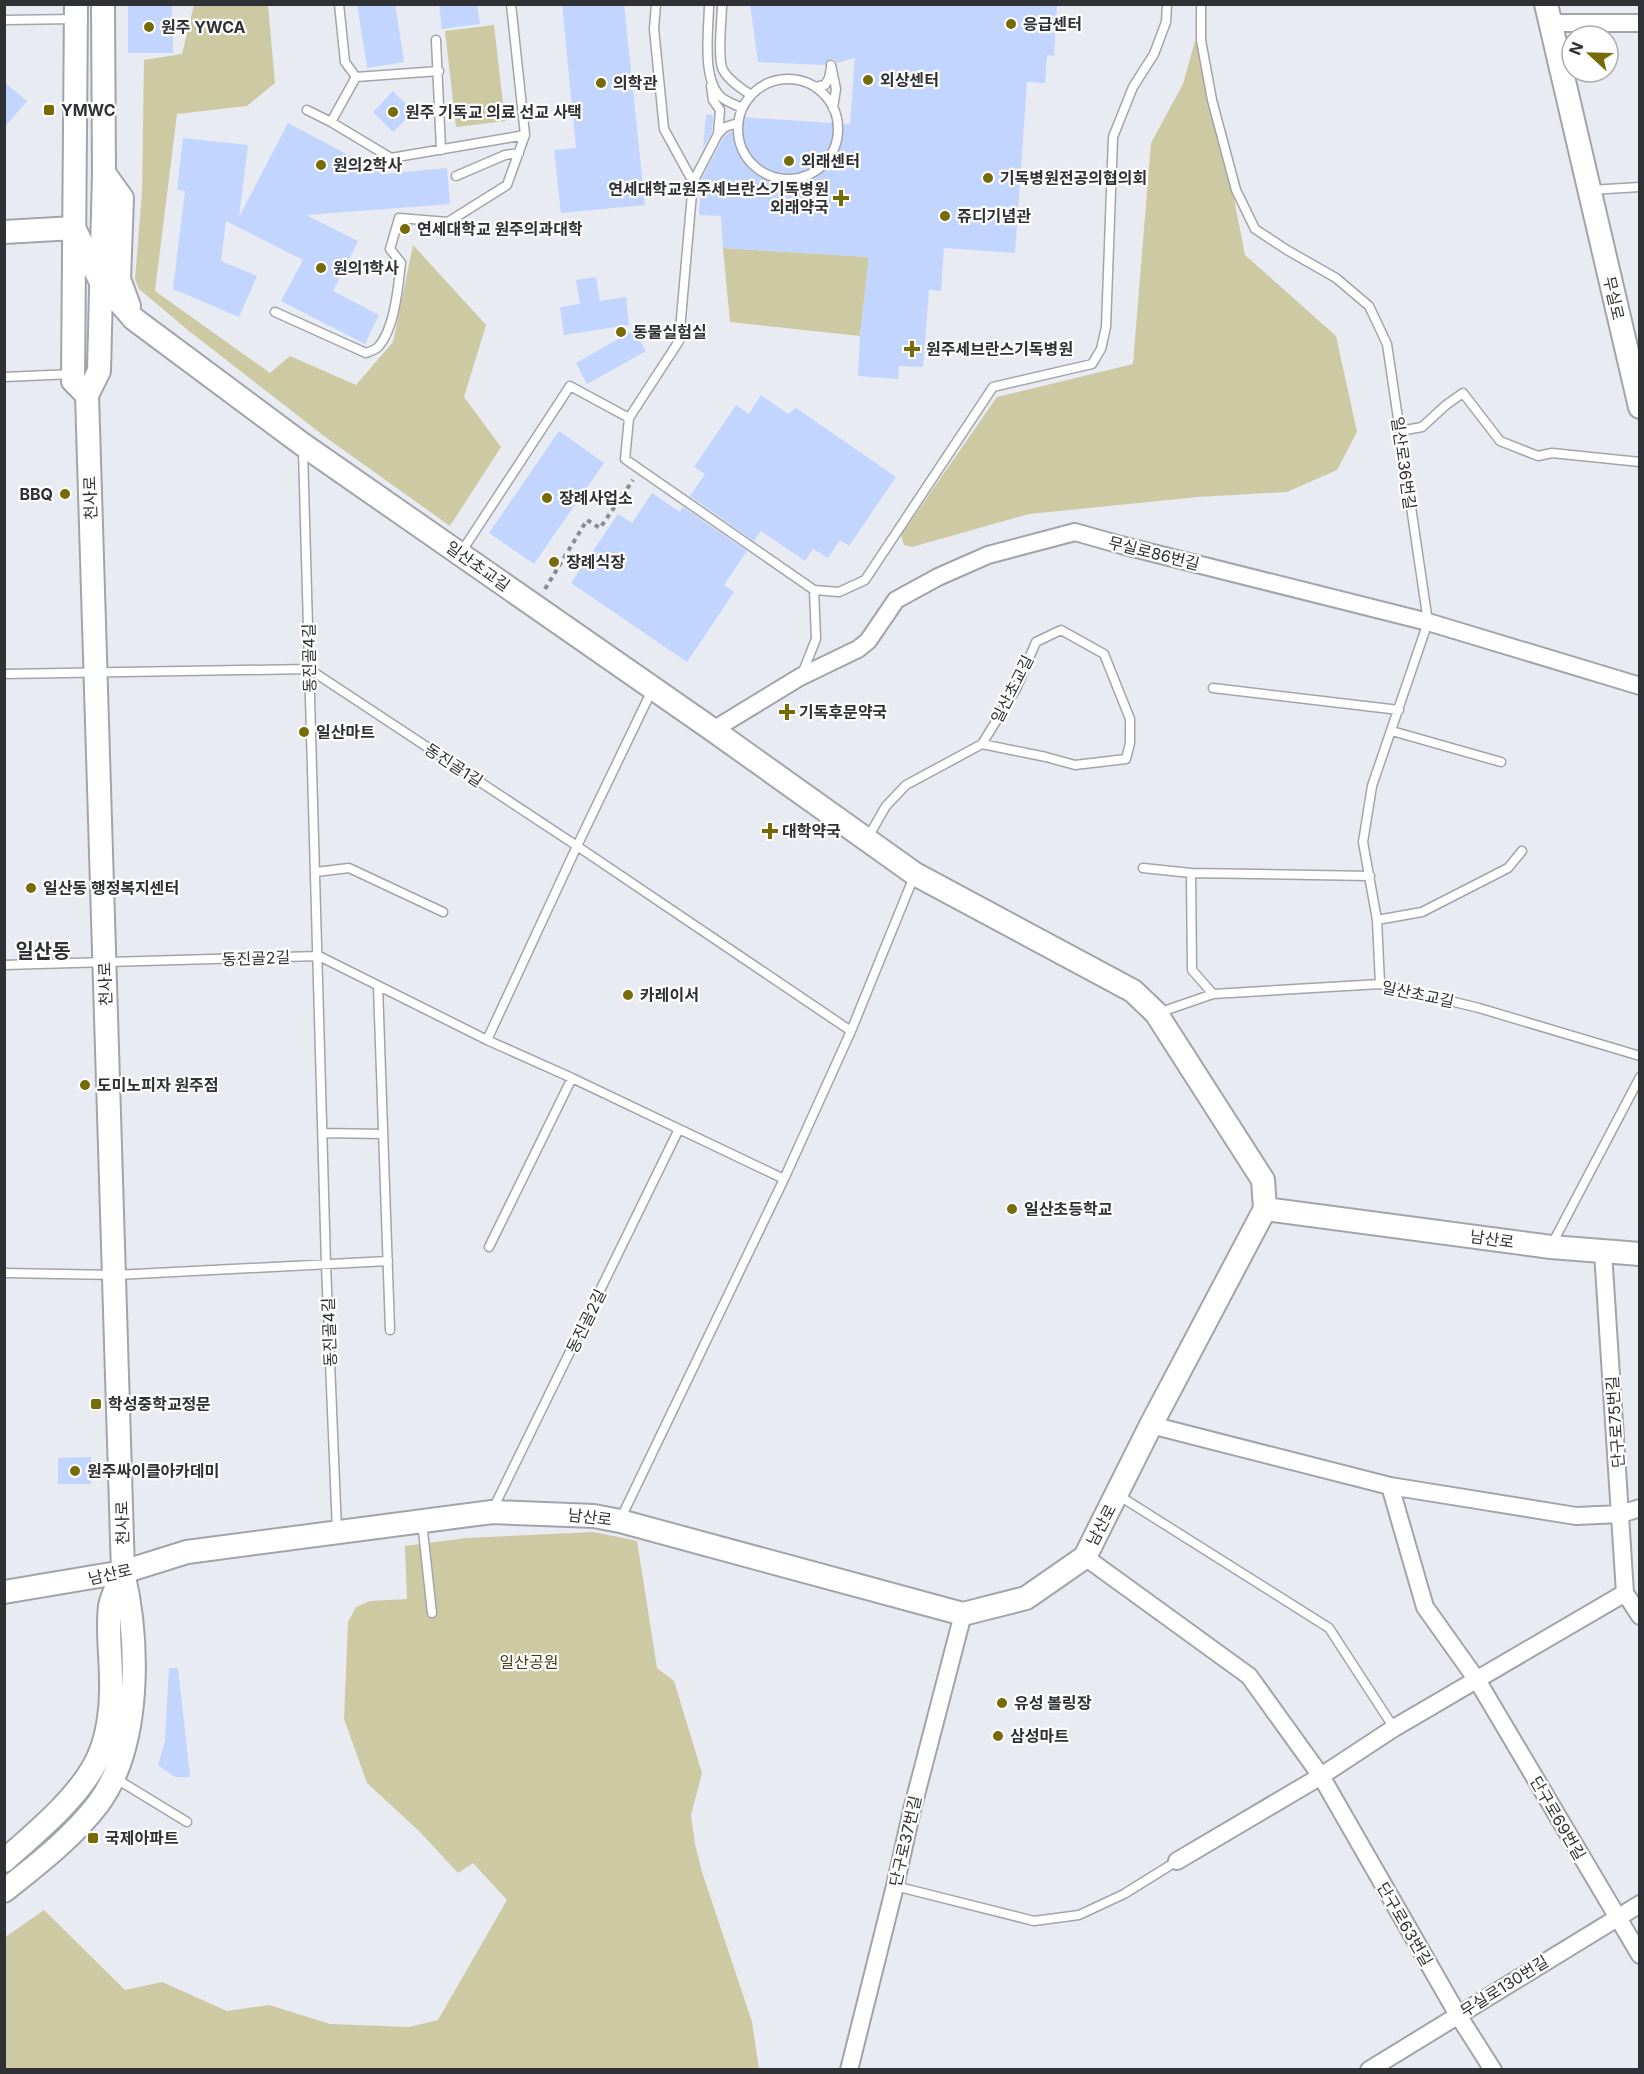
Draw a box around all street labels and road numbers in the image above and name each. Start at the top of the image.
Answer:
street label: 무실로 [1599,274,1629,322]
street label: 일산로36번길 [1388,415,1420,511]
street label: 천사로 [79,475,101,520]
street label: 무실로86번길 [1106,532,1202,574]
street label: 일산초교길 [442,537,514,595]
street label: 동진골4길 [298,623,320,693]
street label: 일산초교길 [986,652,1038,726]
street label: 동진골1길 [421,739,487,791]
street label: 동진골2길 [221,947,291,969]
street label: 천사로 [94,961,116,1006]
street label: 일산초교길 [1380,977,1456,1011]
street label: 남산로 [1469,1226,1516,1252]
street label: 동진골2길 [562,1286,610,1356]
street label: 동진골4길 [318,1297,340,1367]
street label: 단구로75번길 [1602,1375,1628,1469]
street label: 천사로 [112,1500,132,1545]
street label: 남산로 [1082,1501,1120,1549]
street label: 남산로 [567,1504,613,1530]
street label: 남산로 [86,1559,134,1589]
street label: 단구로69번길 [1526,1773,1590,1863]
street label: 단구로37번길 [885,1794,925,1888]
street label: 단구로63번길 [1373,1879,1437,1969]
street label: 무실로130번길 [1456,1951,1552,2021]

